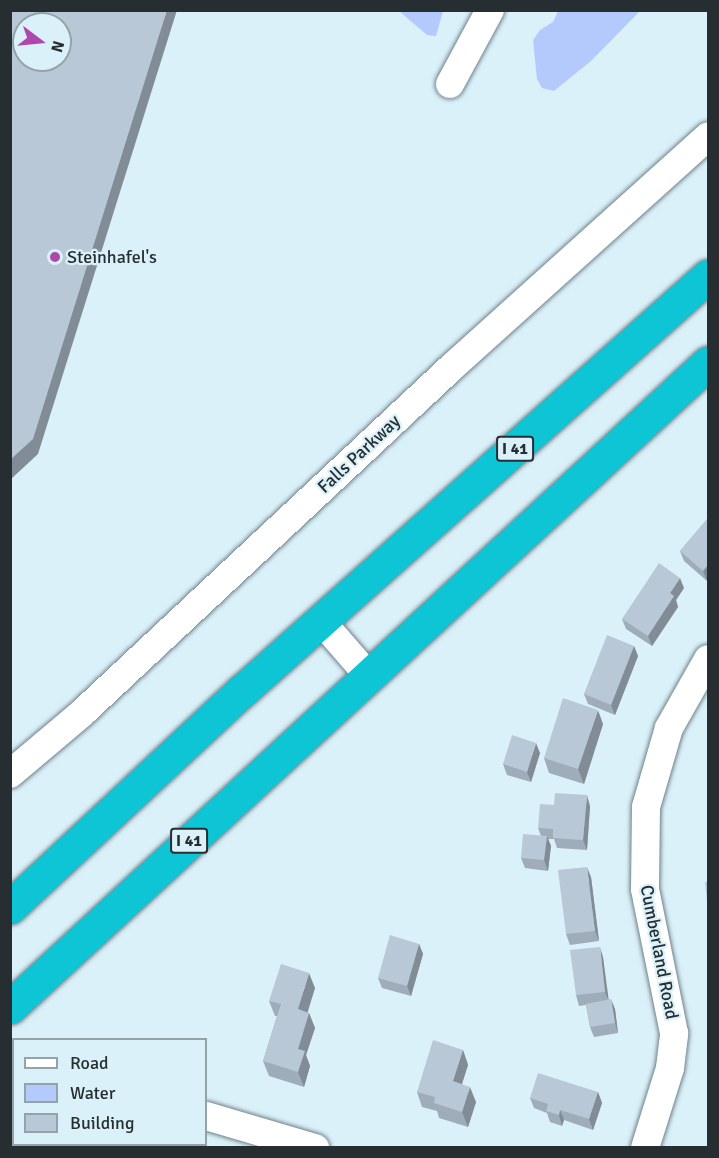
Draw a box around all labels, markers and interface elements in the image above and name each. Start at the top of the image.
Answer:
north arrow [12,12,72,72]
text: N [46,38,69,55]
place label: Steinhafel's [67,246,157,268]
marker: Steinhafel's [48,250,62,264]
street label: Falls Parkway [313,410,405,498]
road number: I 41 [496,436,534,462]
road number: I 41 [170,828,208,854]
street label: Cumberland Road [635,883,683,1021]
legend [12,1038,207,1146]
text: Road [70,1052,109,1074]
text: Water [70,1082,115,1104]
text: Building [70,1112,134,1134]

